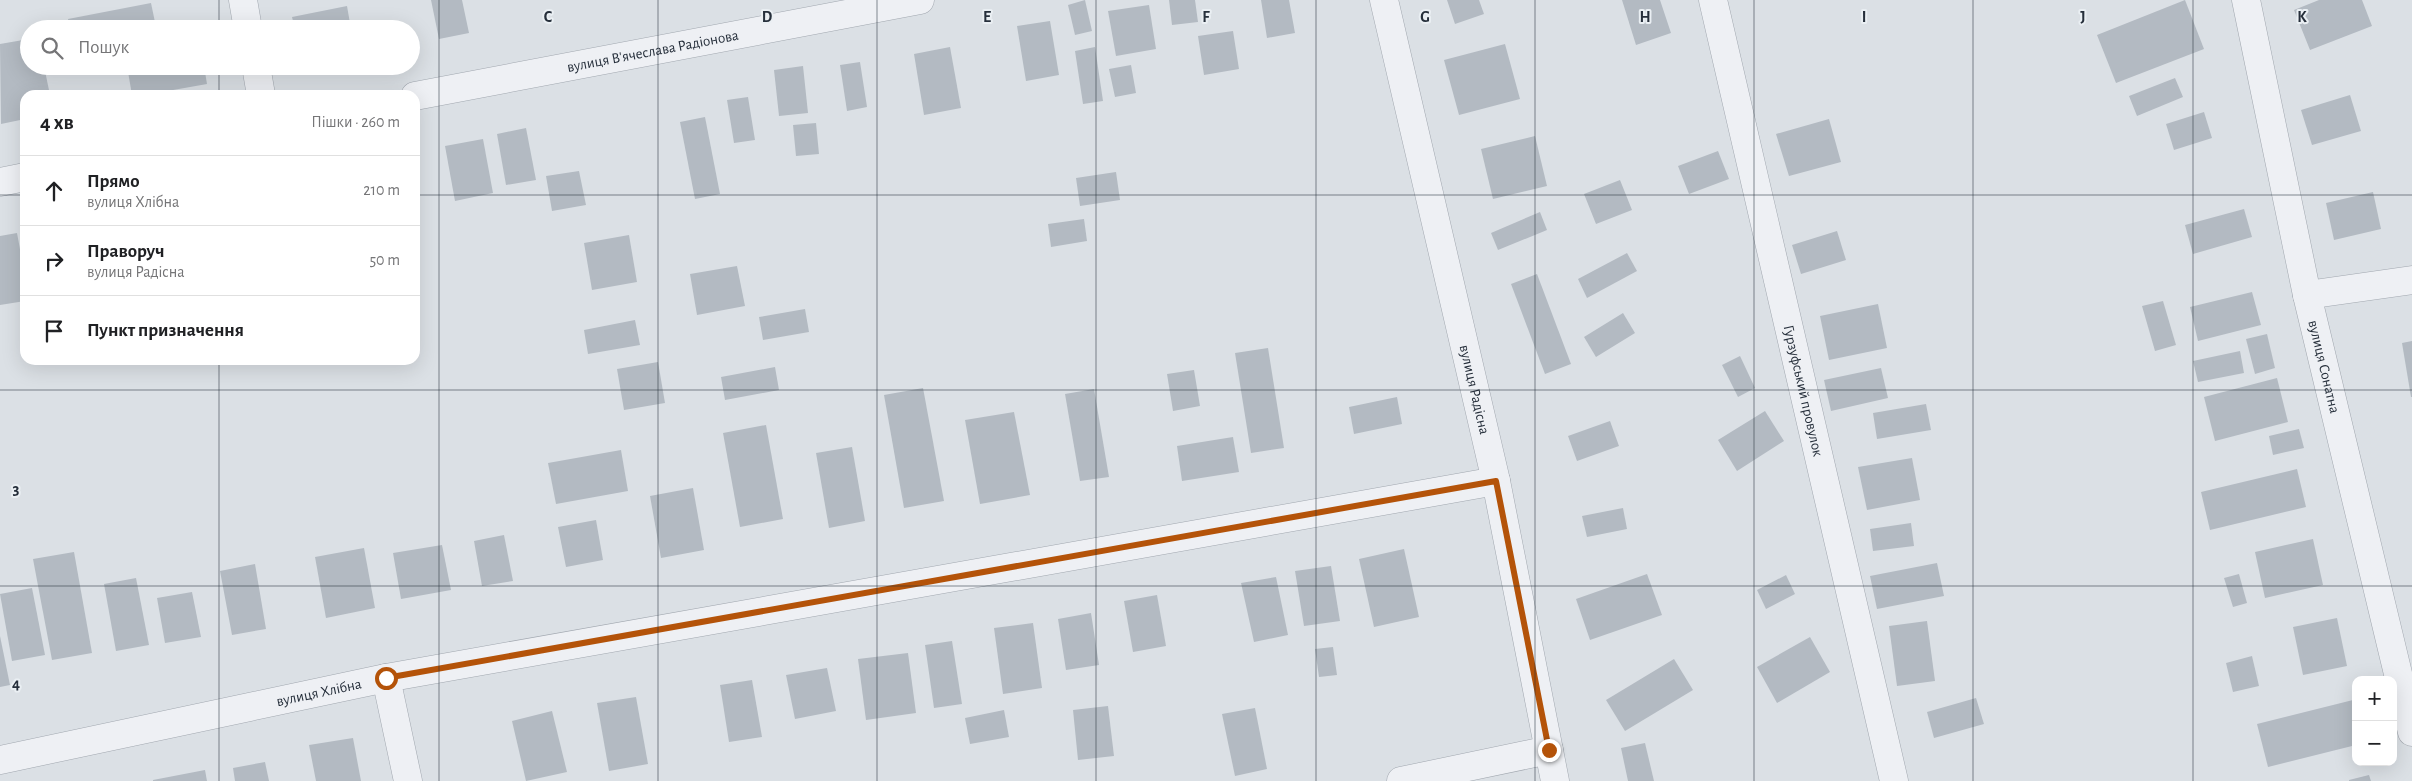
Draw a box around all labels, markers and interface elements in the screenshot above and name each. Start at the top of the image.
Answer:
text: C [544,9,553,25]
text: D [762,9,773,25]
text: E [983,9,991,25]
text: F [1202,9,1210,25]
text: G [1420,9,1430,25]
text: H [1639,9,1651,25]
text: I [1862,9,1866,25]
text: J [2080,9,2086,25]
text: K [2297,9,2307,25]
search box [20,20,420,75]
street label: вулиця В'ячеслава Радіонова [566,27,740,74]
icon: search [38,34,66,62]
text: Пошук [78,38,129,57]
text: 4 хв [40,112,74,133]
text: Пішки · 260 m [311,114,400,130]
text: Прямо [87,172,140,191]
icon: ahead [40,177,68,205]
text: 210 m [363,182,400,198]
text: вулиця Хлібна [87,194,179,210]
text: Праворуч [87,242,165,261]
icon: right [40,247,68,275]
text: 50 m [369,252,400,268]
text: вулиця Радісна [87,264,185,280]
icon: arrive [40,317,68,345]
street label: вулиця Сонатна [2306,319,2343,415]
text: Пункт призначення [87,321,244,340]
street label: Гурзуфський провулок [1781,323,1826,458]
street label: вулиця Радісна [1457,343,1492,436]
text: 3 [13,481,20,497]
route start [375,667,398,690]
text: 4 [12,676,20,692]
street label: вулиця Хлібна [275,676,363,709]
map controls [2352,676,2397,766]
button: + [2352,676,2397,721]
button: − [2352,721,2397,766]
route end [1538,739,1561,762]

